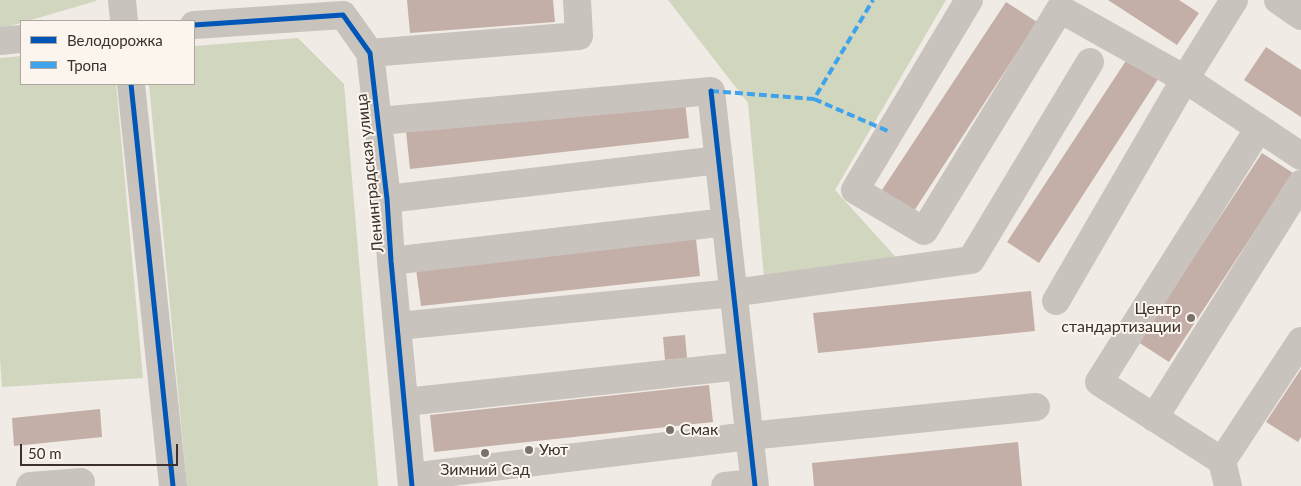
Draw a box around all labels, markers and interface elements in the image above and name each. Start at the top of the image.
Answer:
legend [20,20,195,85]
text: Велодорожка [67,31,163,49]
text: Тропа [67,56,107,74]
street label: Ленинградская улица [352,93,388,253]
place label: Центр стандартизации [1061,299,1181,337]
marker: Центр стандартизации [1185,312,1197,324]
place label: Смак [680,420,718,440]
marker: Смак [664,424,676,436]
scale bar [22,434,180,466]
place label: Уют [539,440,568,460]
text: 50 m [28,444,62,462]
marker: Уют [523,444,535,456]
marker: Зимний Сад [479,447,491,459]
place label: Зимний Сад [440,460,530,480]

